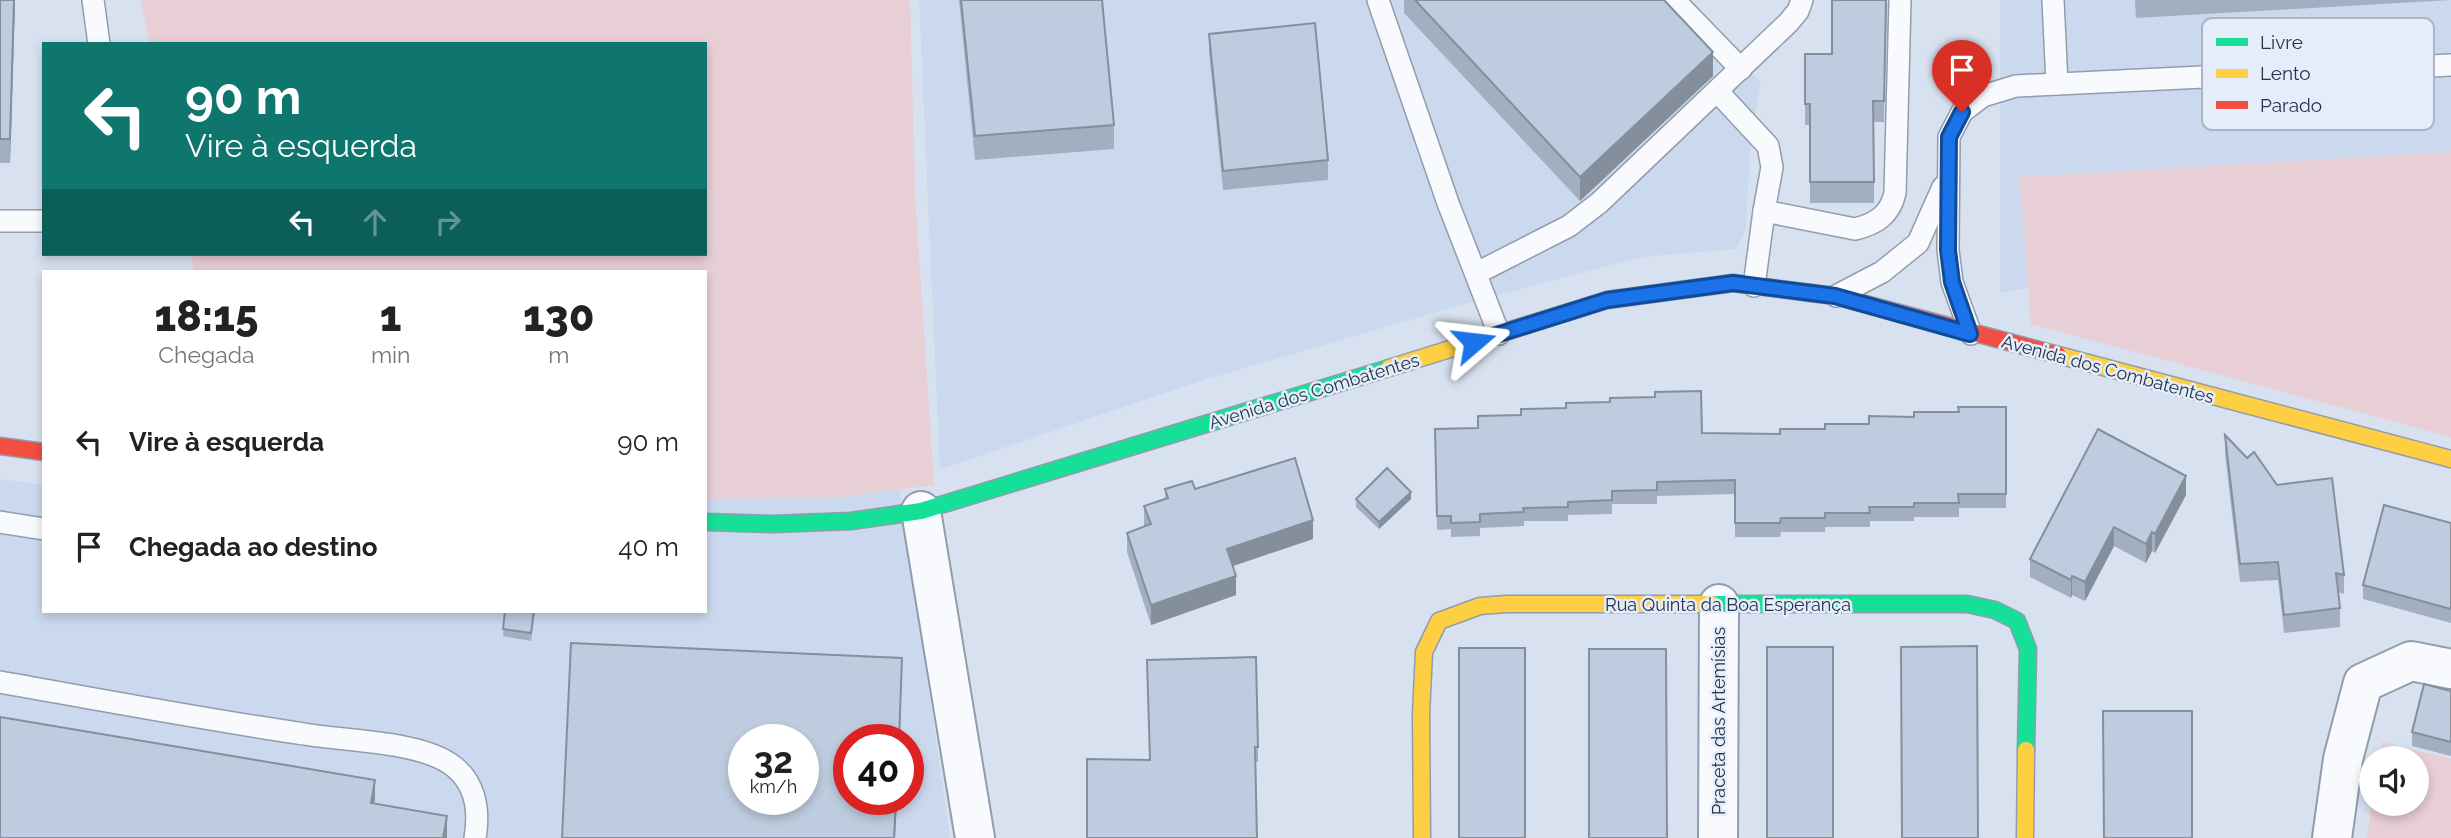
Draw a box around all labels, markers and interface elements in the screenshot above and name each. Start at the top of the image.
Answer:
legend [2202,18,2434,130]
text: Livre [2260,31,2303,53]
pin [1932,40,1992,112]
icon: arrive [1943,51,1981,89]
text: Lento [2260,62,2311,84]
text: 90 m [185,68,301,125]
icon: left [70,70,161,161]
text: Parado [2260,94,2322,116]
text: Vire à esquerda [185,127,417,164]
icon: left [283,203,321,241]
icon: ahead [356,203,394,241]
icon: right [429,203,467,241]
text: 18:15 [155,292,258,341]
text: 1 [380,292,402,341]
text: 130 [523,292,594,341]
position arrow [1437,305,1511,379]
street label: Avenida dos Combatentes [1999,331,2217,408]
text: Chegada [158,341,255,368]
text: min [371,341,411,368]
text: m [548,341,569,368]
street label: Avenida dos Combatentes [1206,349,1422,433]
icon: left [70,423,108,461]
text: Vire à esquerda [129,427,324,457]
text: 90 m [617,427,679,457]
icon: arrive [70,528,108,566]
text: Chegada ao destino [129,532,378,562]
text: 40 m [618,532,679,562]
street label: Rua Quinta da Boa Esperança [1605,594,1851,615]
street label: Praceta das Artemísias [1708,627,1729,815]
speed limit sign: 40 [833,724,924,815]
text: 32 [754,740,793,781]
map controls [2359,746,2429,816]
button: sound [2359,746,2429,816]
text: km/h [750,776,797,797]

